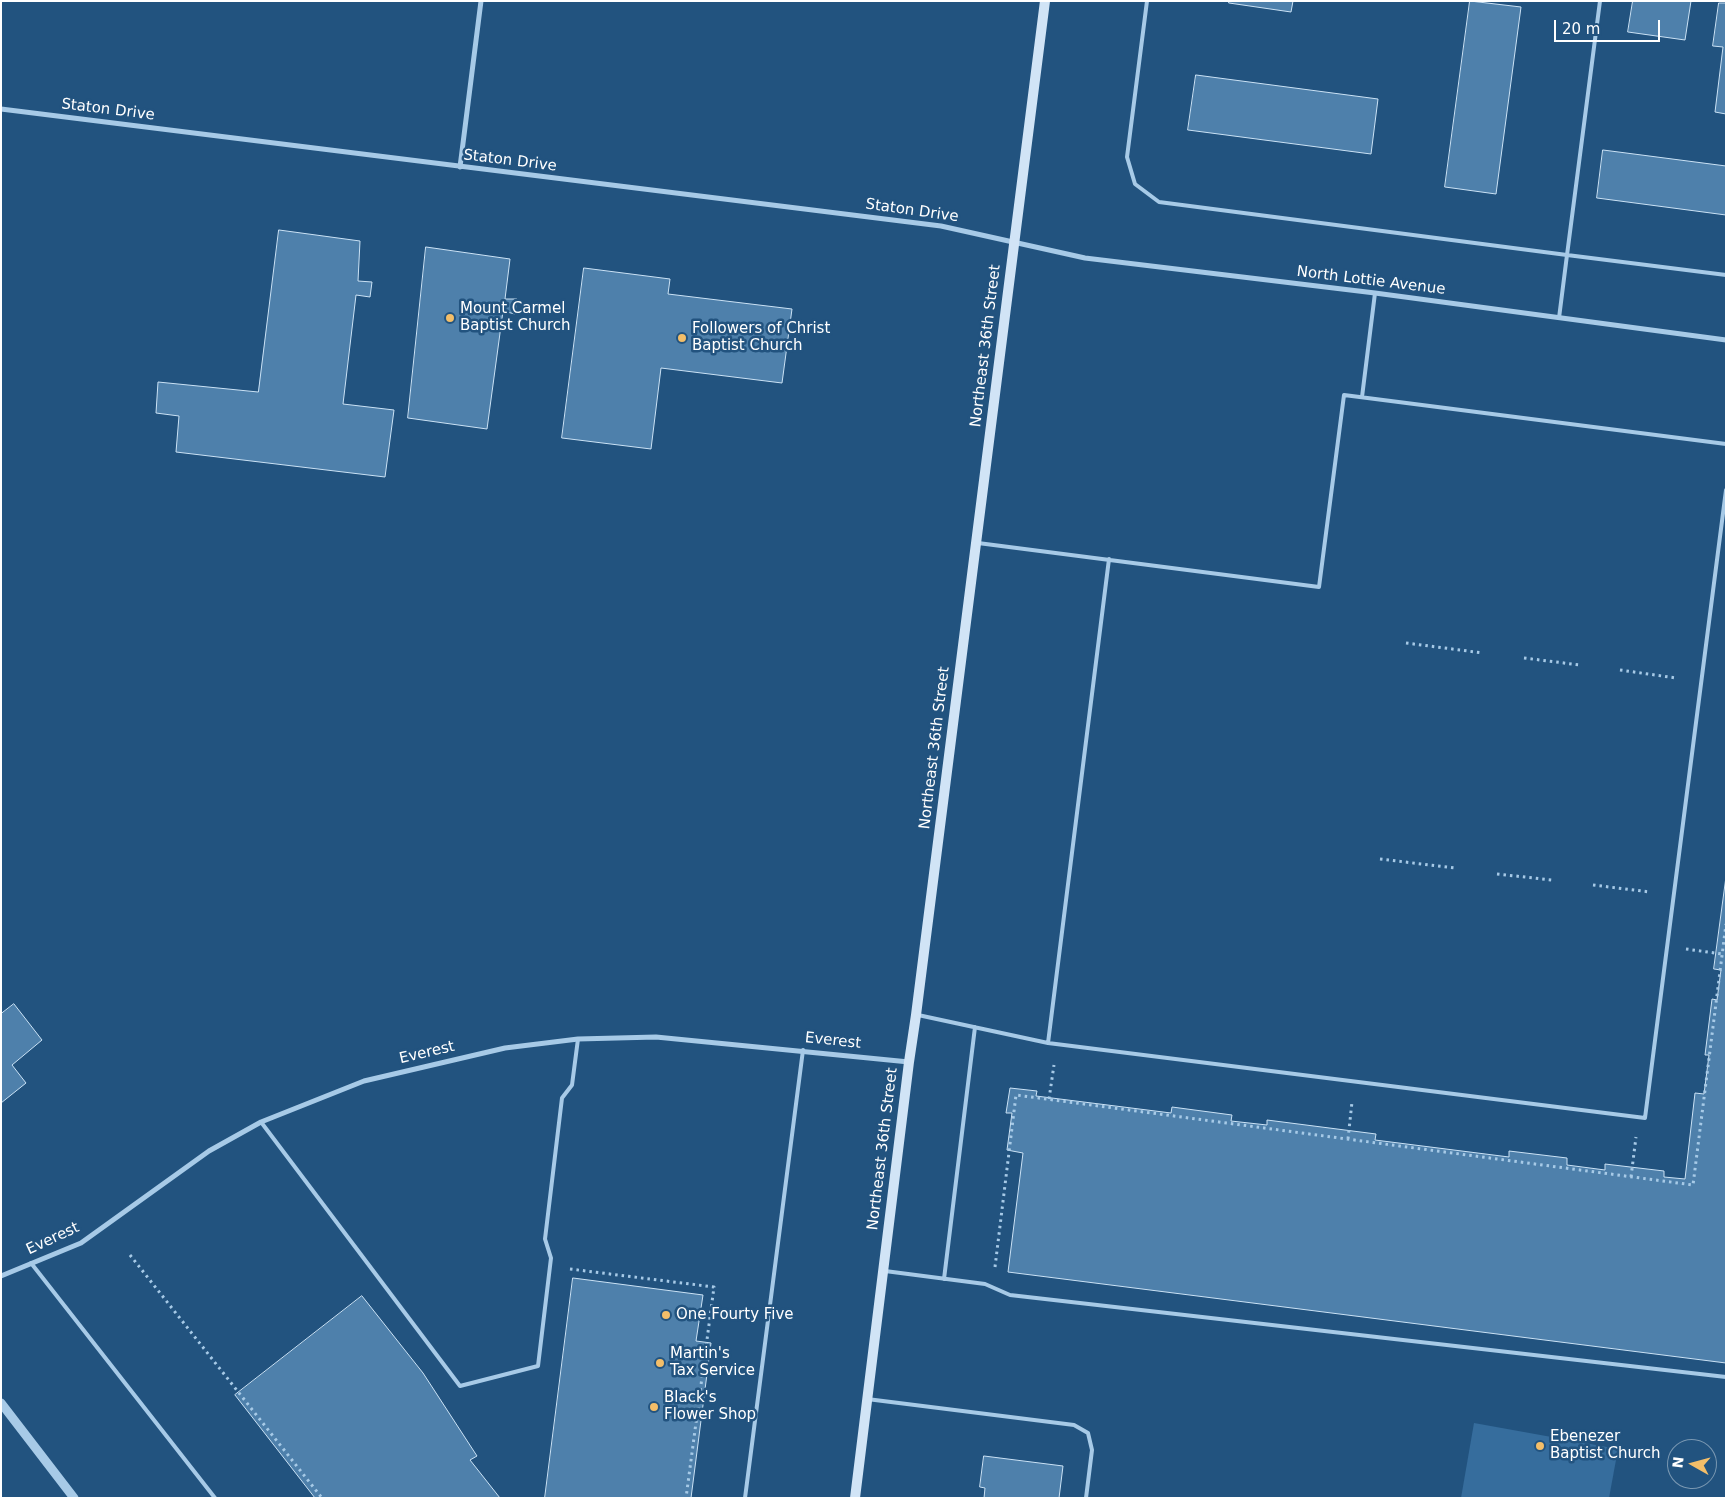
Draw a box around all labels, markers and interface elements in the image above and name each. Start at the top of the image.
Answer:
scale bar [1557,10,1663,42]
text: 20 m [1562,20,1600,38]
street label: Staton Drive [60,95,156,125]
street label: Staton Drive [462,146,558,176]
street label: Staton Drive [864,196,960,226]
street label: North Lottie Avenue [1296,263,1446,299]
street label: Northeast 36th Street [967,264,1005,428]
place label: Mount Carmel Baptist Church [460,300,571,335]
marker: Mount Carmel Baptist Church [444,312,456,324]
place label: Followers of Christ Baptist Church [692,320,830,355]
marker: Followers of Christ Baptist Church [676,332,688,344]
street label: Northeast 36th Street [916,666,954,830]
street label: Everest [804,1029,862,1053]
street label: Everest [398,1038,456,1068]
street label: Northeast 36th Street [864,1067,902,1231]
street label: Everest [24,1219,82,1259]
place label: One Fourty Five [676,1306,794,1324]
marker: One Fourty Five [660,1309,672,1321]
place label: Martin's Tax Service [670,1345,755,1380]
marker: Martin's Tax Service [654,1357,666,1369]
place label: Black's Flower Shop [664,1389,756,1424]
marker: Black's Flower Shop [648,1401,660,1413]
place label: Ebenezer Baptist Church [1550,1428,1661,1463]
north arrow [1667,1439,1717,1489]
marker: Ebenezer Baptist Church [1534,1440,1546,1452]
text: N [1669,1456,1687,1469]

